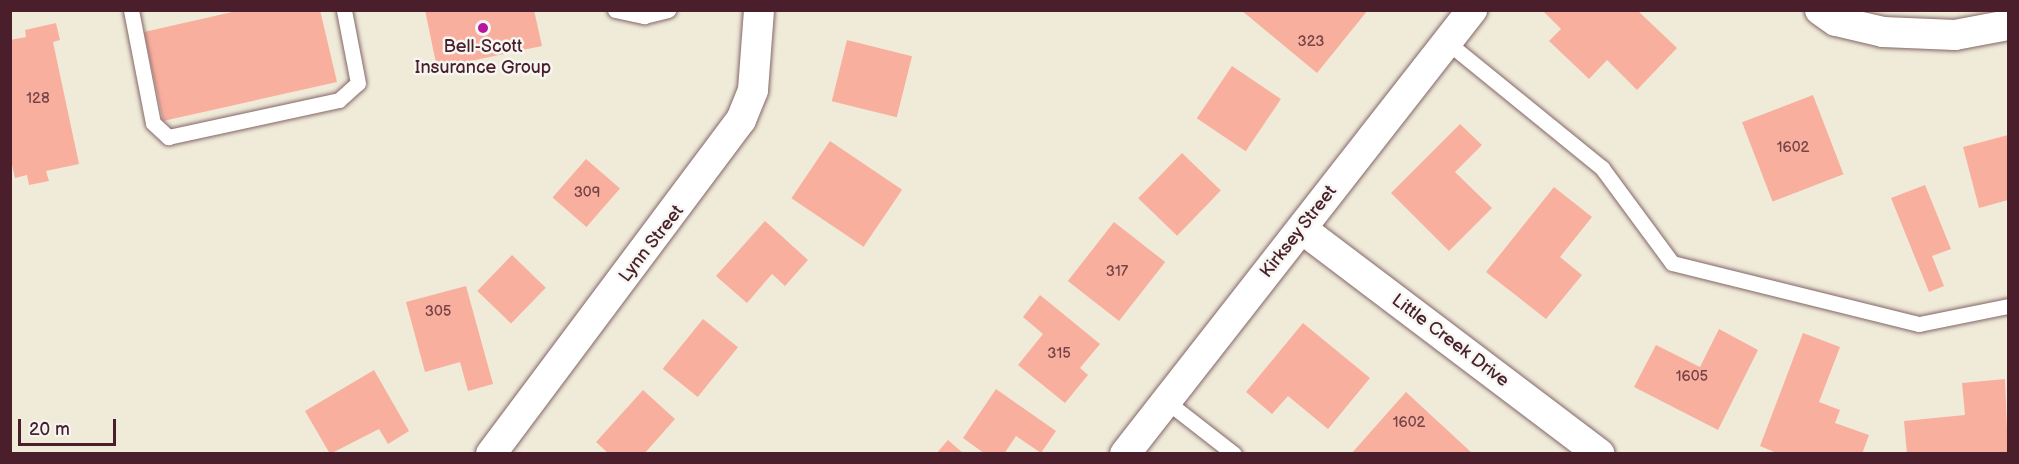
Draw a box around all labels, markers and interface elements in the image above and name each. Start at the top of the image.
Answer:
marker: Bell-Scott Insurance Group [476,21,490,35]
house number: 323 [1298,33,1324,51]
place label: Bell-Scott Insurance Group [415,37,551,80]
house number: 128 [26,90,50,108]
house number: 1602 [1777,139,1809,157]
street label: Kirksey Street [1256,181,1342,283]
house number: 309 [574,184,600,202]
street label: Lynn Street [615,201,689,287]
house number: 317 [1106,263,1128,281]
street label: Little Creek Drive [1387,290,1513,392]
house number: 305 [425,303,451,321]
house number: 315 [1047,345,1071,363]
house number: 1605 [1676,368,1708,386]
scale bar [21,407,118,445]
house number: 1602 [1393,414,1425,432]
text: 20 m [29,419,70,440]

